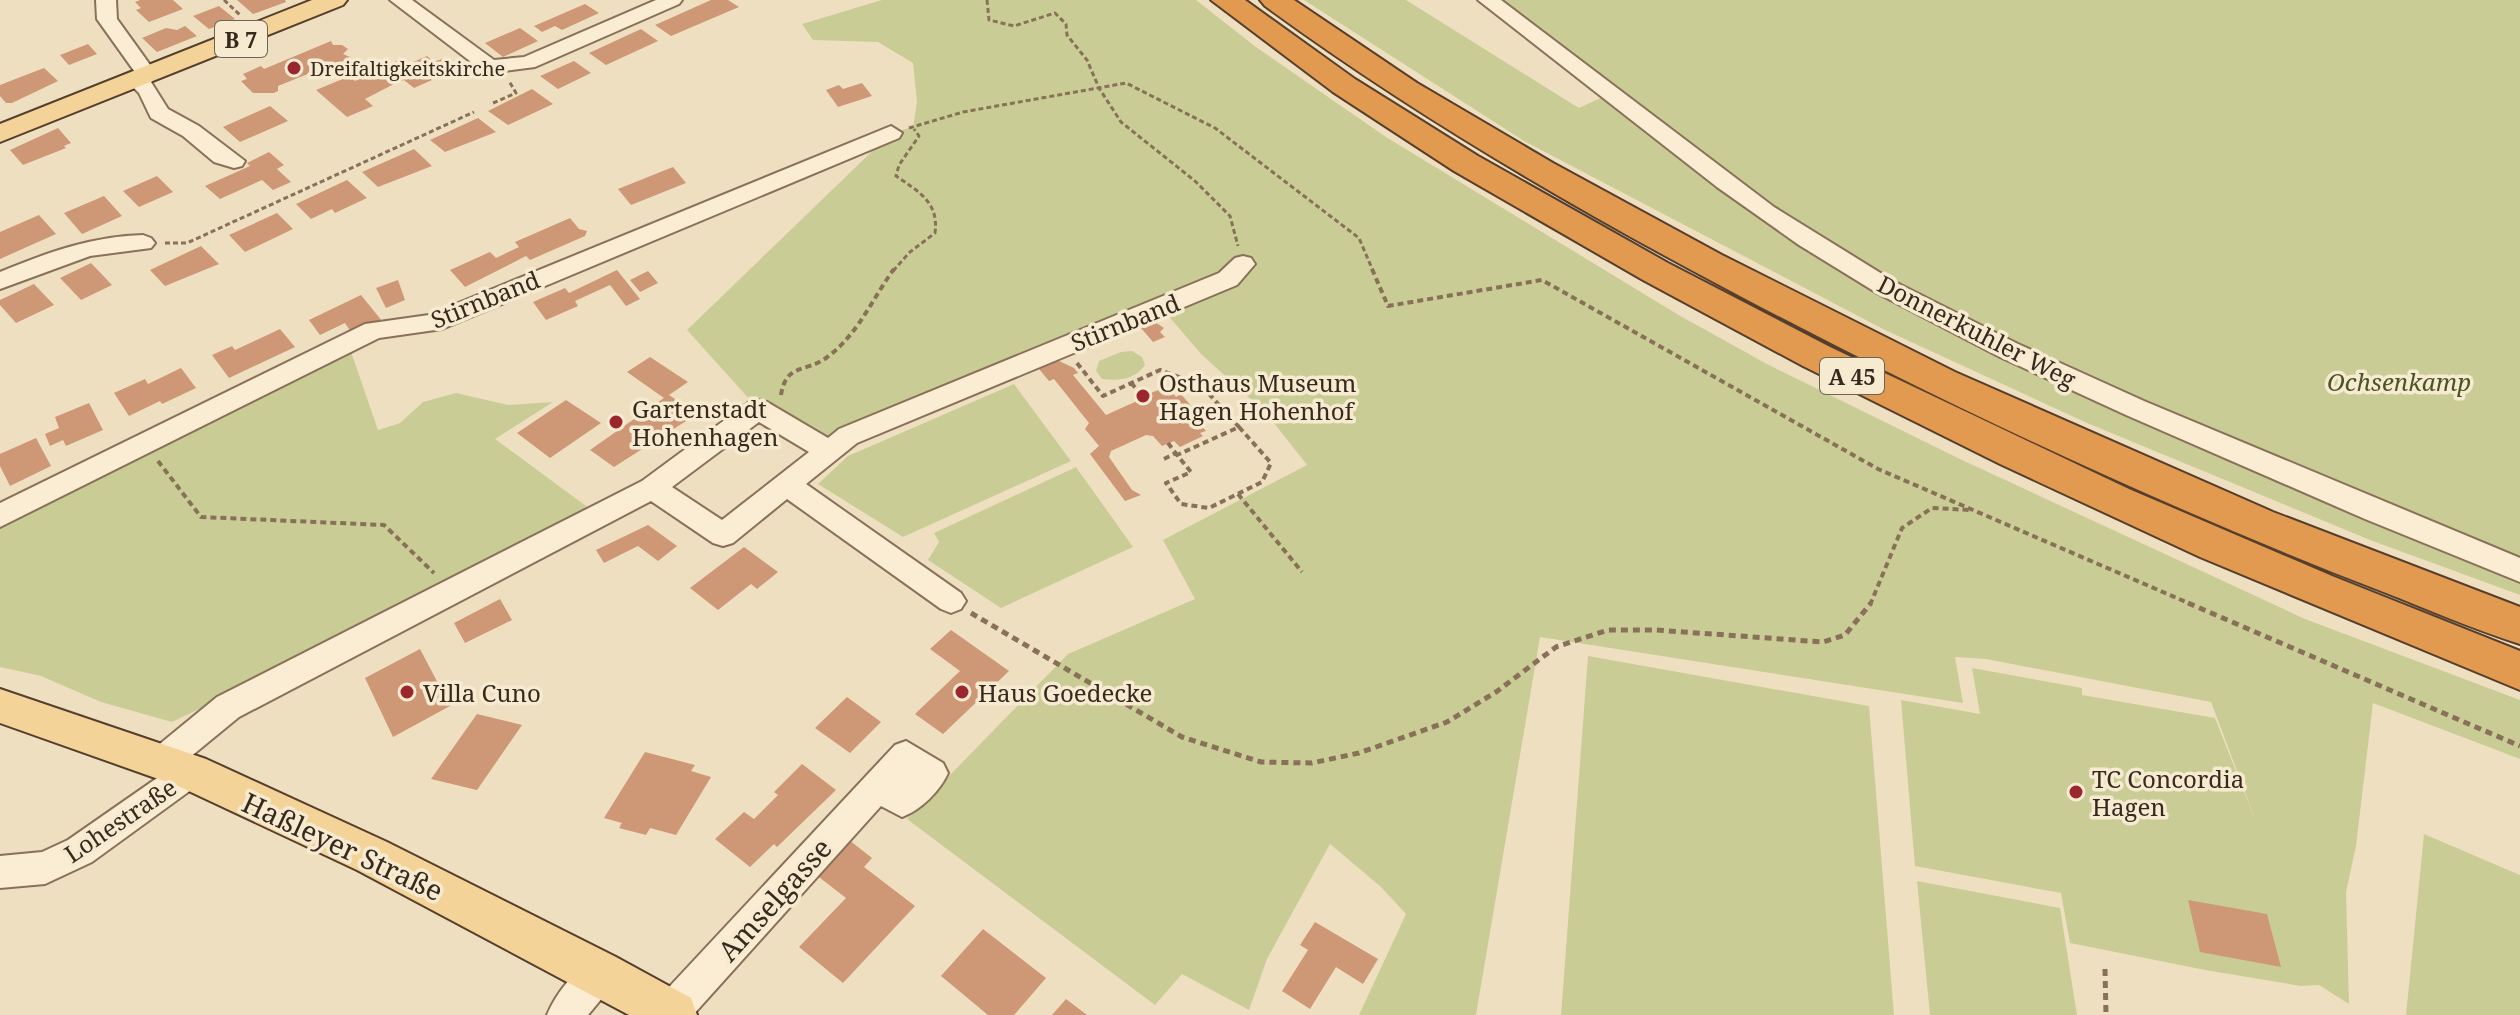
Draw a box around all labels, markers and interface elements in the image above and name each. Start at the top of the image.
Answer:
road number: B 7 [215,21,267,57]
place label: Dreifaltigkeitskirche [310,55,505,82]
marker: Dreifaltigkeitskirche [285,59,303,77]
street label: Stirnband [426,262,544,336]
street label: Donnerkuhler Weg [1872,267,2082,395]
street label: Stirnband [1066,285,1184,359]
road number: A 45 [1820,358,1884,394]
park label: Ochsenkamp [2327,365,2471,398]
place label: Osthaus Museum Hagen Hohenhof [1159,366,1357,427]
marker: Osthaus Museum Hagen Hohenhof [1134,387,1152,405]
place label: Gartenstadt Hohenhagen [632,392,778,453]
marker: Gartenstadt Hohenhagen [607,413,625,431]
place label: Villa Cuno [423,676,541,709]
place label: Haus Goedecke [978,676,1152,709]
marker: Villa Cuno [398,683,416,701]
marker: Haus Goedecke [953,683,971,701]
place label: TC Concordia Hagen [2092,762,2244,823]
street label: Lohestraße [57,770,183,870]
street label: Haßleyer Straße [236,783,450,909]
marker: TC Concordia Hagen [2067,783,2085,801]
street label: Amselgasse [709,829,839,969]

